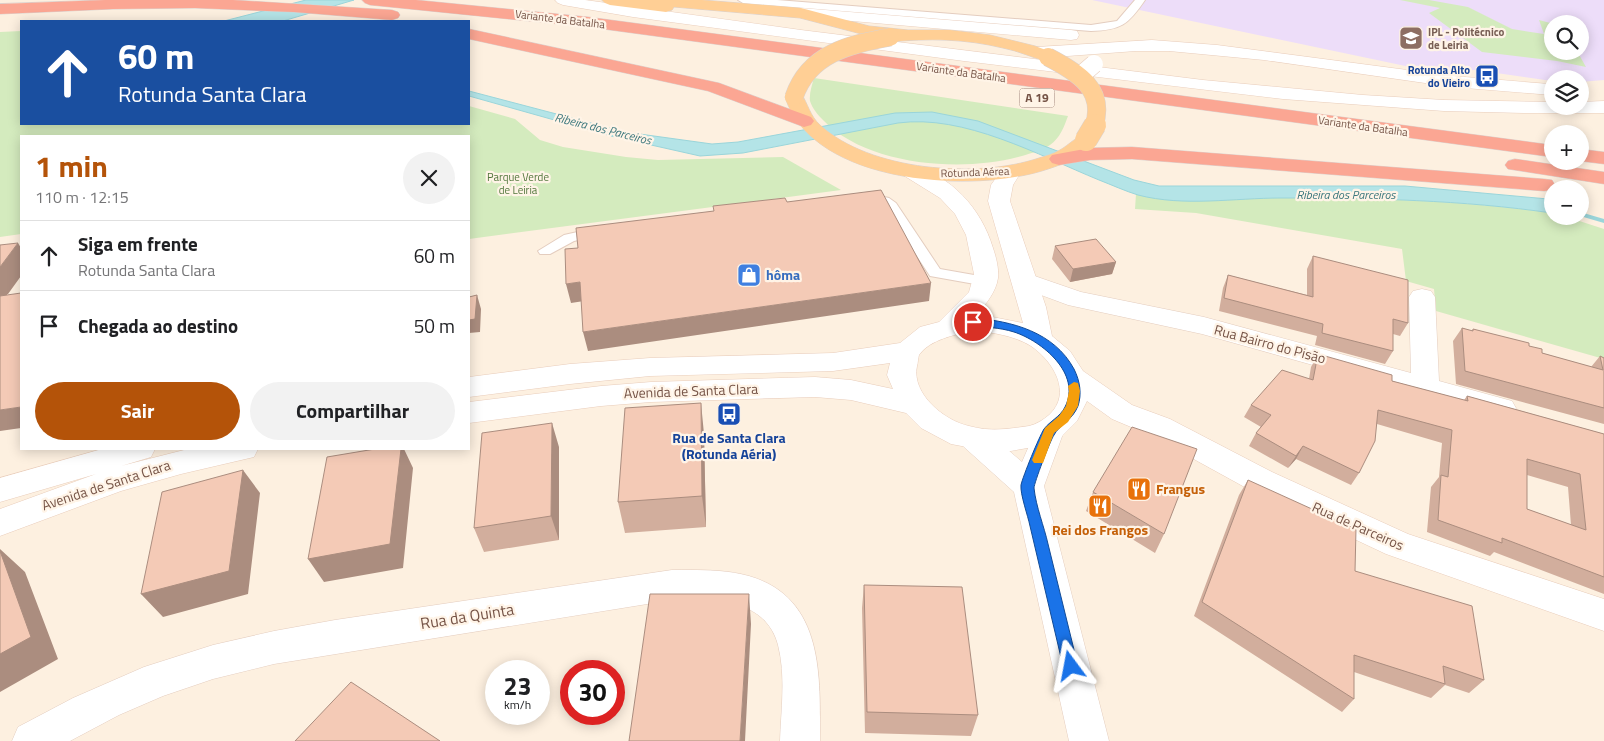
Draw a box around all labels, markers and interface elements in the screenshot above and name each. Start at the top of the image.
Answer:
street label: Variante da Batalha [514,6,606,33]
map controls [1544,15,1589,225]
button: search [1544,15,1589,60]
place label: IPL - Politécnico de Leiria [1428,24,1505,53]
school or university icon: IPL - Politécnico de Leiria [1398,25,1424,51]
text: 60 m [118,29,194,83]
icon: ahead [35,40,100,105]
street label: Variante da Batalha [915,58,1007,86]
place label: Rotunda Alto do Vieiro [1408,62,1470,91]
bus stop icon: Rotunda Alto do Vieiro [1474,63,1500,89]
button: layers [1544,70,1589,115]
text: Rotunda Santa Clara [118,77,307,111]
road number: A 19 [1020,89,1054,108]
water label: Ribeira dos Parceiros [553,107,654,150]
street label: Variante da Batalha [1317,112,1409,140]
button: + [1544,125,1589,170]
text: 1 min [35,143,108,189]
button: close [403,152,455,204]
street label: Rotunda Aérea [940,163,1010,181]
park label: Parque Verde de Leiria [487,169,549,198]
button: − [1544,180,1589,225]
text: 110 m · 12:15 [35,185,129,209]
water label: Ribeira dos Parceiros [1297,185,1396,204]
text: Siga em frente [78,229,198,258]
text: 60 m [414,241,455,270]
icon: ahead [35,242,63,270]
text: Rotunda Santa Clara [78,258,215,282]
shop icon: hôma [736,262,762,288]
place label: hôma [766,264,800,285]
pin [952,301,994,343]
icon: arrive [959,308,987,336]
text: Chegada ao destino [78,311,238,340]
text: 50 m [414,311,455,340]
icon: arrive [35,312,63,340]
street label: Rua Bairro do Pisão [1212,318,1328,369]
street label: Avenida de Santa Clara [624,378,758,403]
button: Sair [35,382,240,440]
button: Compartilhar [250,382,455,440]
bus stop icon: Rua de Santa Clara (Rotunda Aéria) [716,401,742,427]
place label: Rua de Santa Clara (Rotunda Aéria) [672,427,786,464]
street label: Avenida de Santa Clara [39,454,173,515]
restaurant icon: Frangus [1126,476,1152,502]
place label: Frangus [1156,478,1206,499]
restaurant icon: Rei dos Frangos [1087,493,1113,519]
street label: Rua de Parceiros [1309,496,1407,555]
place label: Rei dos Frangos [1052,519,1148,540]
street label: Rua da Quinta [418,597,516,635]
position arrow [1044,639,1096,691]
speed limit sign: 30 [560,660,625,725]
text: 23 [503,667,532,705]
text: km/h [504,695,531,714]

